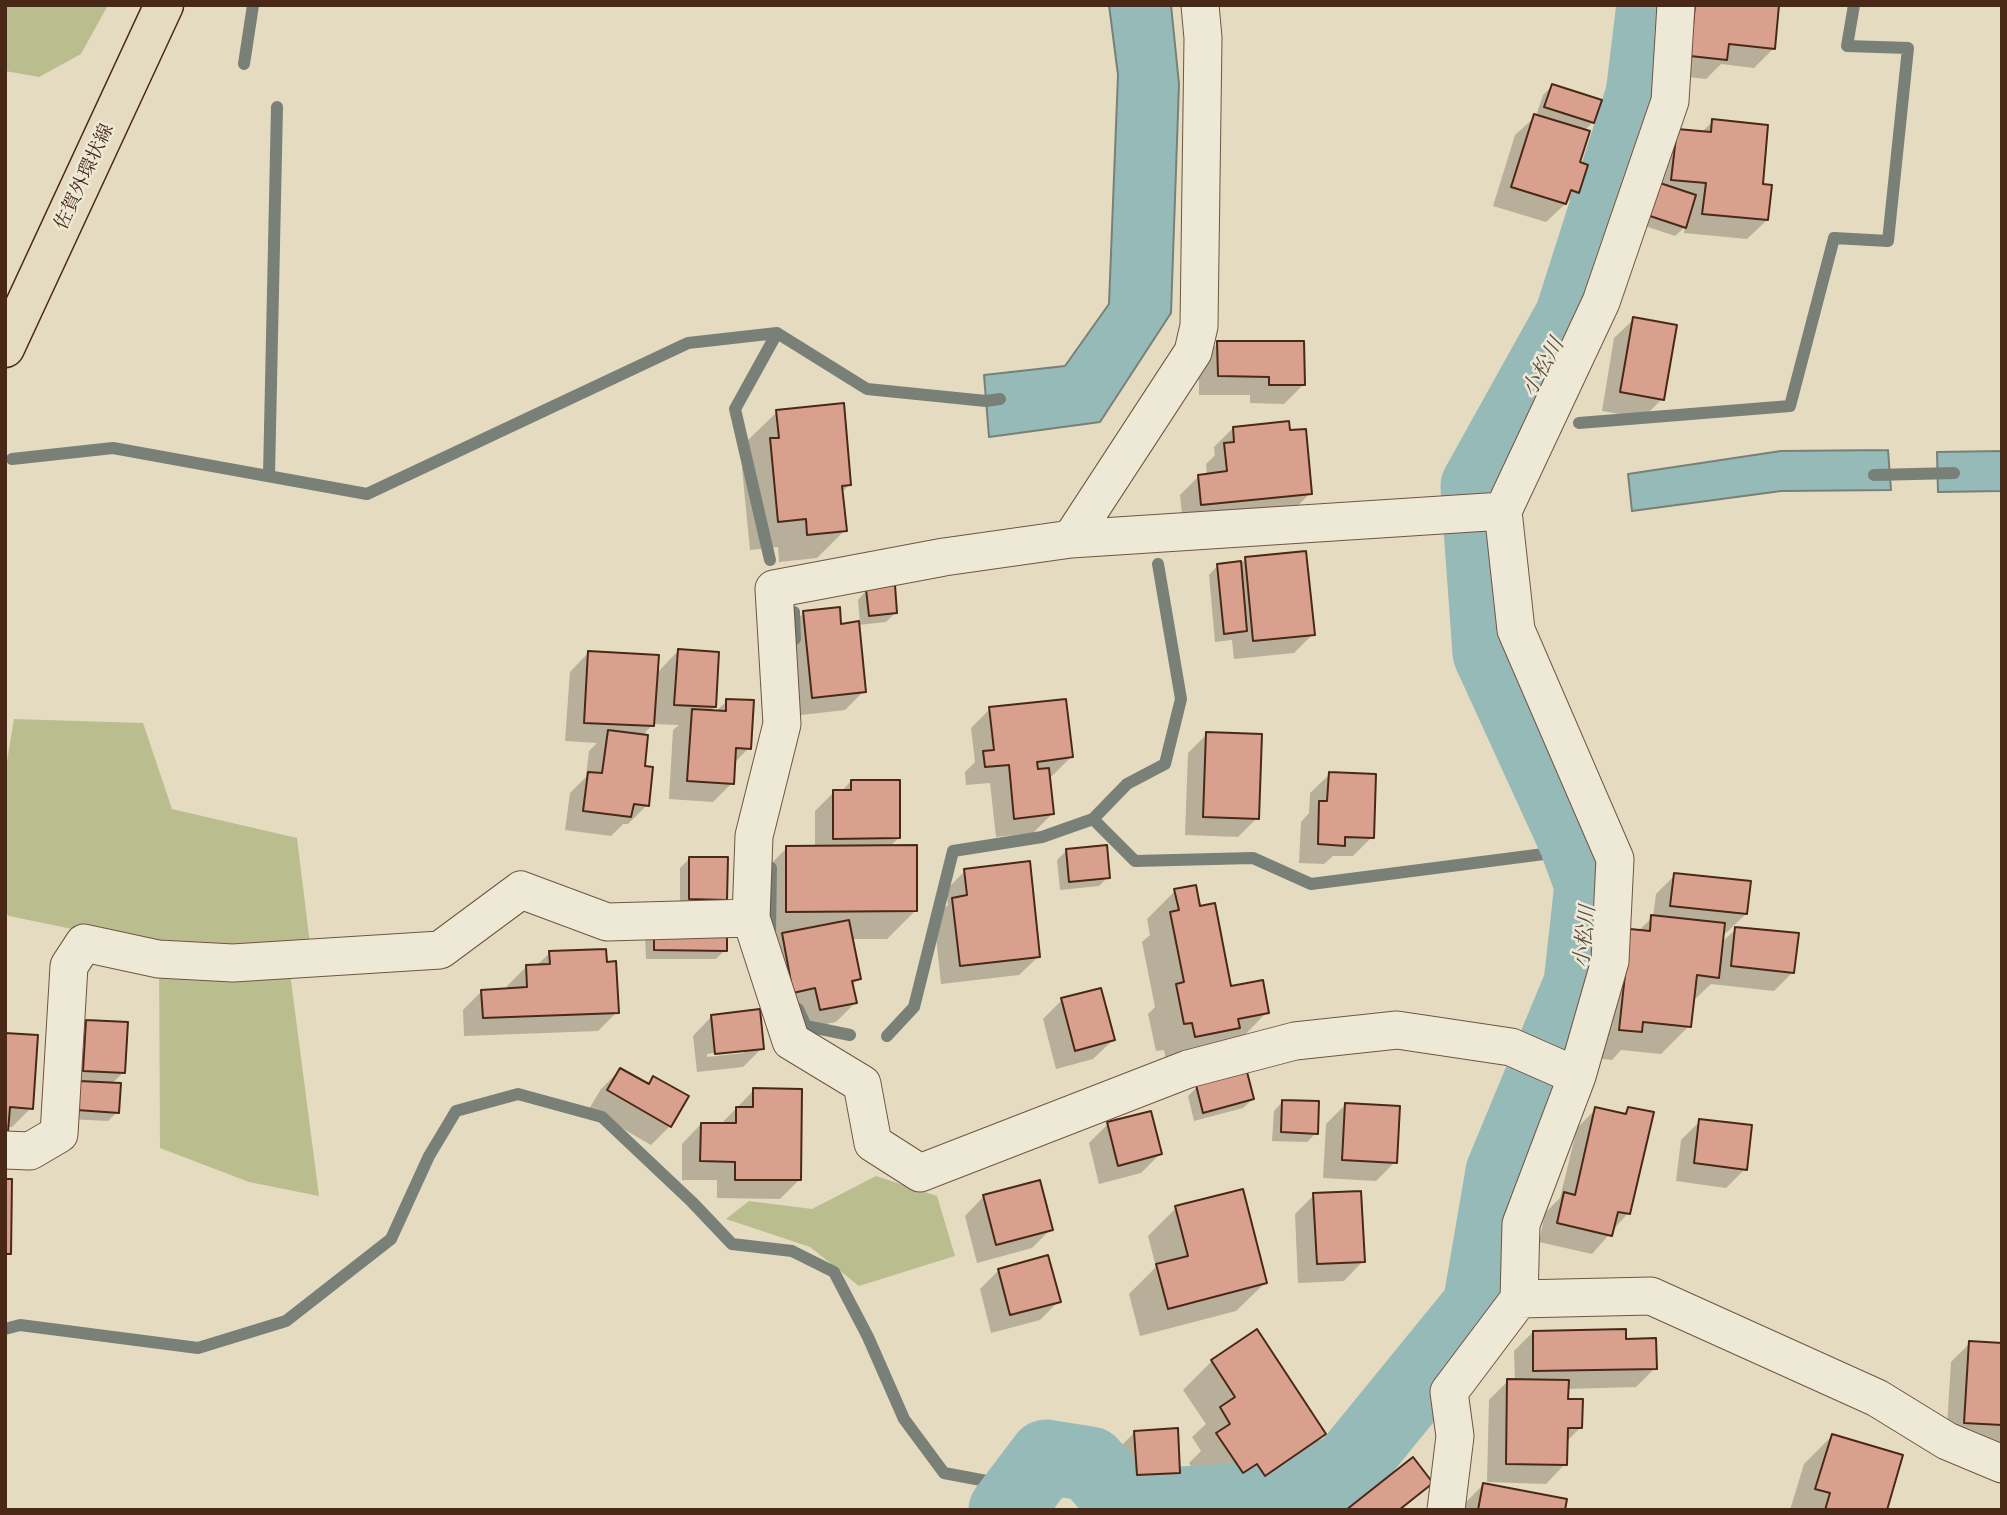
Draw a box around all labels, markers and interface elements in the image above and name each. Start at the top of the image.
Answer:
street label: 佐賀外環状線 [51,121,119,233]
water label: 小松川 [1518,334,1570,402]
water label: 小松川 [1570,904,1602,970]

